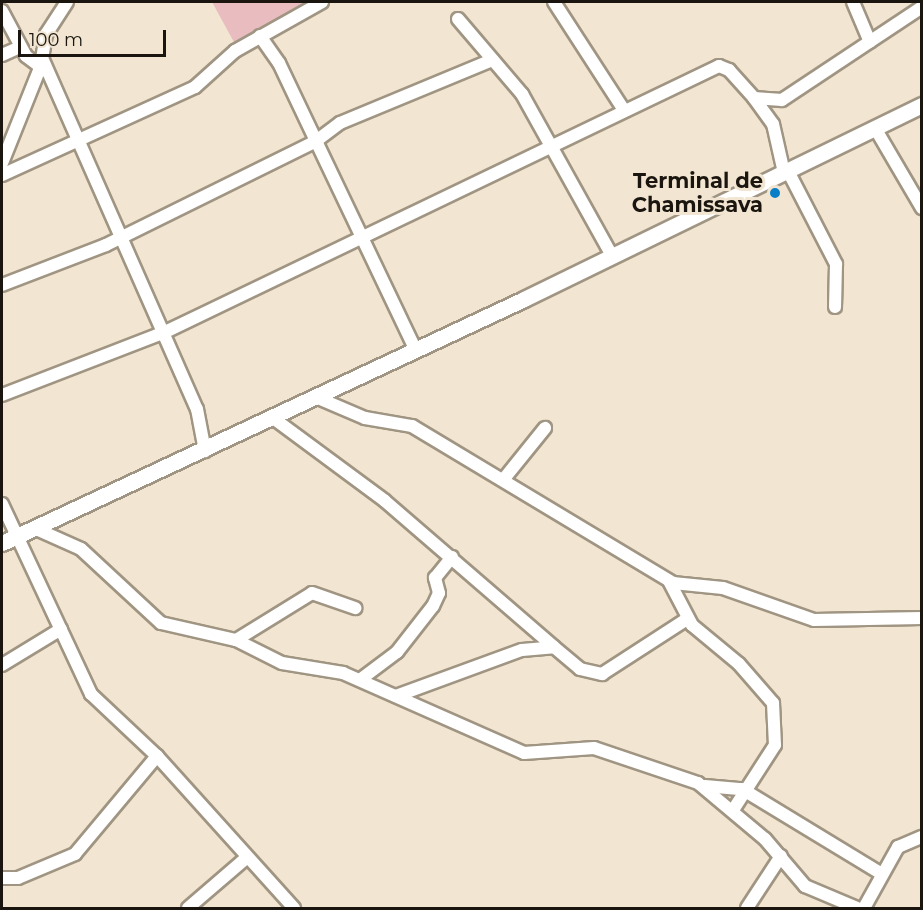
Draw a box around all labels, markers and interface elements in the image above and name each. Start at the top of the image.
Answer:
scale bar [21,18,170,56]
text: 100 m [29,29,83,51]
place label: Terminal de Chamissava [632,168,763,218]
marker: Terminal de Chamissava [768,186,782,200]

